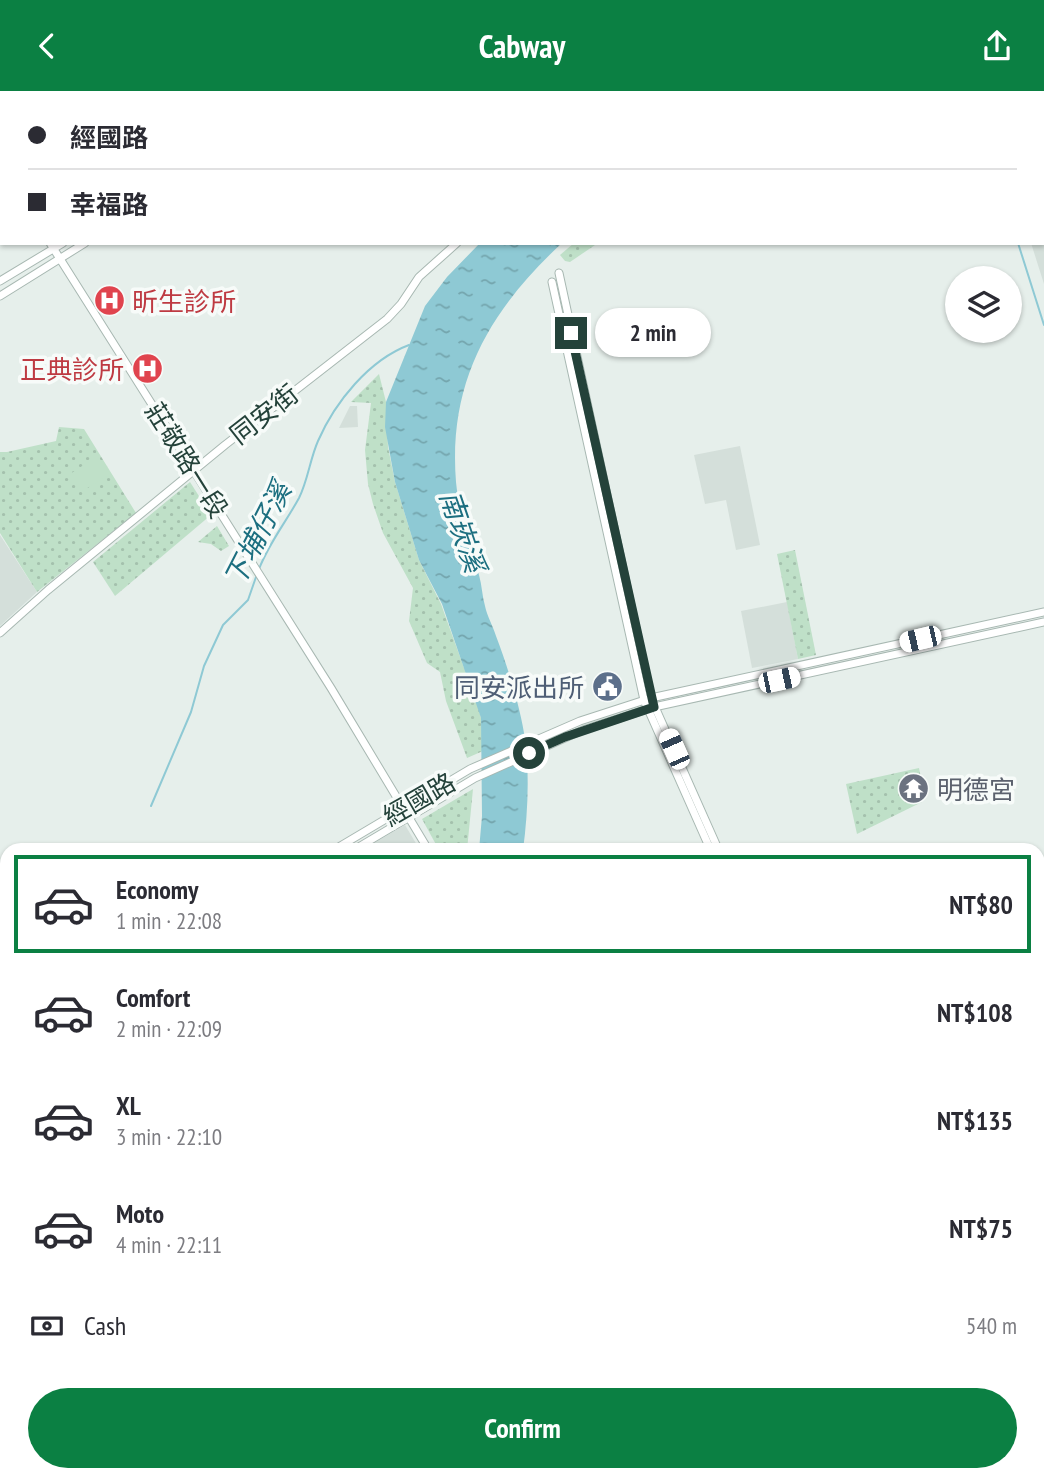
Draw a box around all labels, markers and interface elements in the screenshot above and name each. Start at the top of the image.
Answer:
text: Cabway [479,25,565,67]
icon: back [28,27,66,65]
icon: share [978,27,1016,65]
text: 經國路 [70,121,148,154]
text: 幸福路 [70,188,148,221]
map controls [945,266,1022,343]
button: layers [945,266,1022,343]
hospital icon: 昕生診所 [92,284,126,318]
place label: 昕生診所 [132,285,236,318]
callout: 2 min [596,309,711,357]
route end [555,317,587,349]
text: 2 min [630,318,676,347]
hospital icon: 正典診所 [130,352,164,386]
place label: 正典診所 [20,353,124,386]
street label: 同安街 [223,377,305,451]
street label: 莊敬路一段 [139,396,235,524]
water label: 下埔仔溪 [215,472,301,592]
water label: 南崁溪 [432,485,495,581]
car [898,624,943,654]
car [757,665,802,695]
public building icon: 同安派出所 [590,670,624,704]
place label: 同安派出所 [454,671,584,704]
car [656,726,693,772]
route start [513,737,545,769]
street label: 經國路 [377,765,461,833]
temple icon: 明德宮 [897,772,931,806]
place label: 明德宮 [937,773,1015,806]
icon: car [32,873,95,936]
text: Economy [116,873,198,906]
text: NT$80 [949,888,1013,921]
text: 1 min · 22:08 [116,906,222,935]
icon: car [32,981,95,1044]
text: Comfort [116,981,190,1014]
text: NT$108 [937,996,1013,1029]
text: 2 min · 22:09 [116,1014,222,1043]
icon: car [32,1089,95,1152]
text: XL [116,1089,141,1122]
text: NT$135 [937,1104,1013,1137]
text: 3 min · 22:10 [116,1122,222,1151]
icon: car [32,1197,95,1260]
text: Moto [116,1197,164,1230]
text: NT$75 [949,1212,1013,1245]
text: 4 min · 22:11 [116,1230,222,1259]
icon: cash [28,1307,66,1345]
text: Cash [84,1309,126,1342]
text: 540 m [966,1311,1017,1340]
button: Confirm [28,1388,1017,1468]

